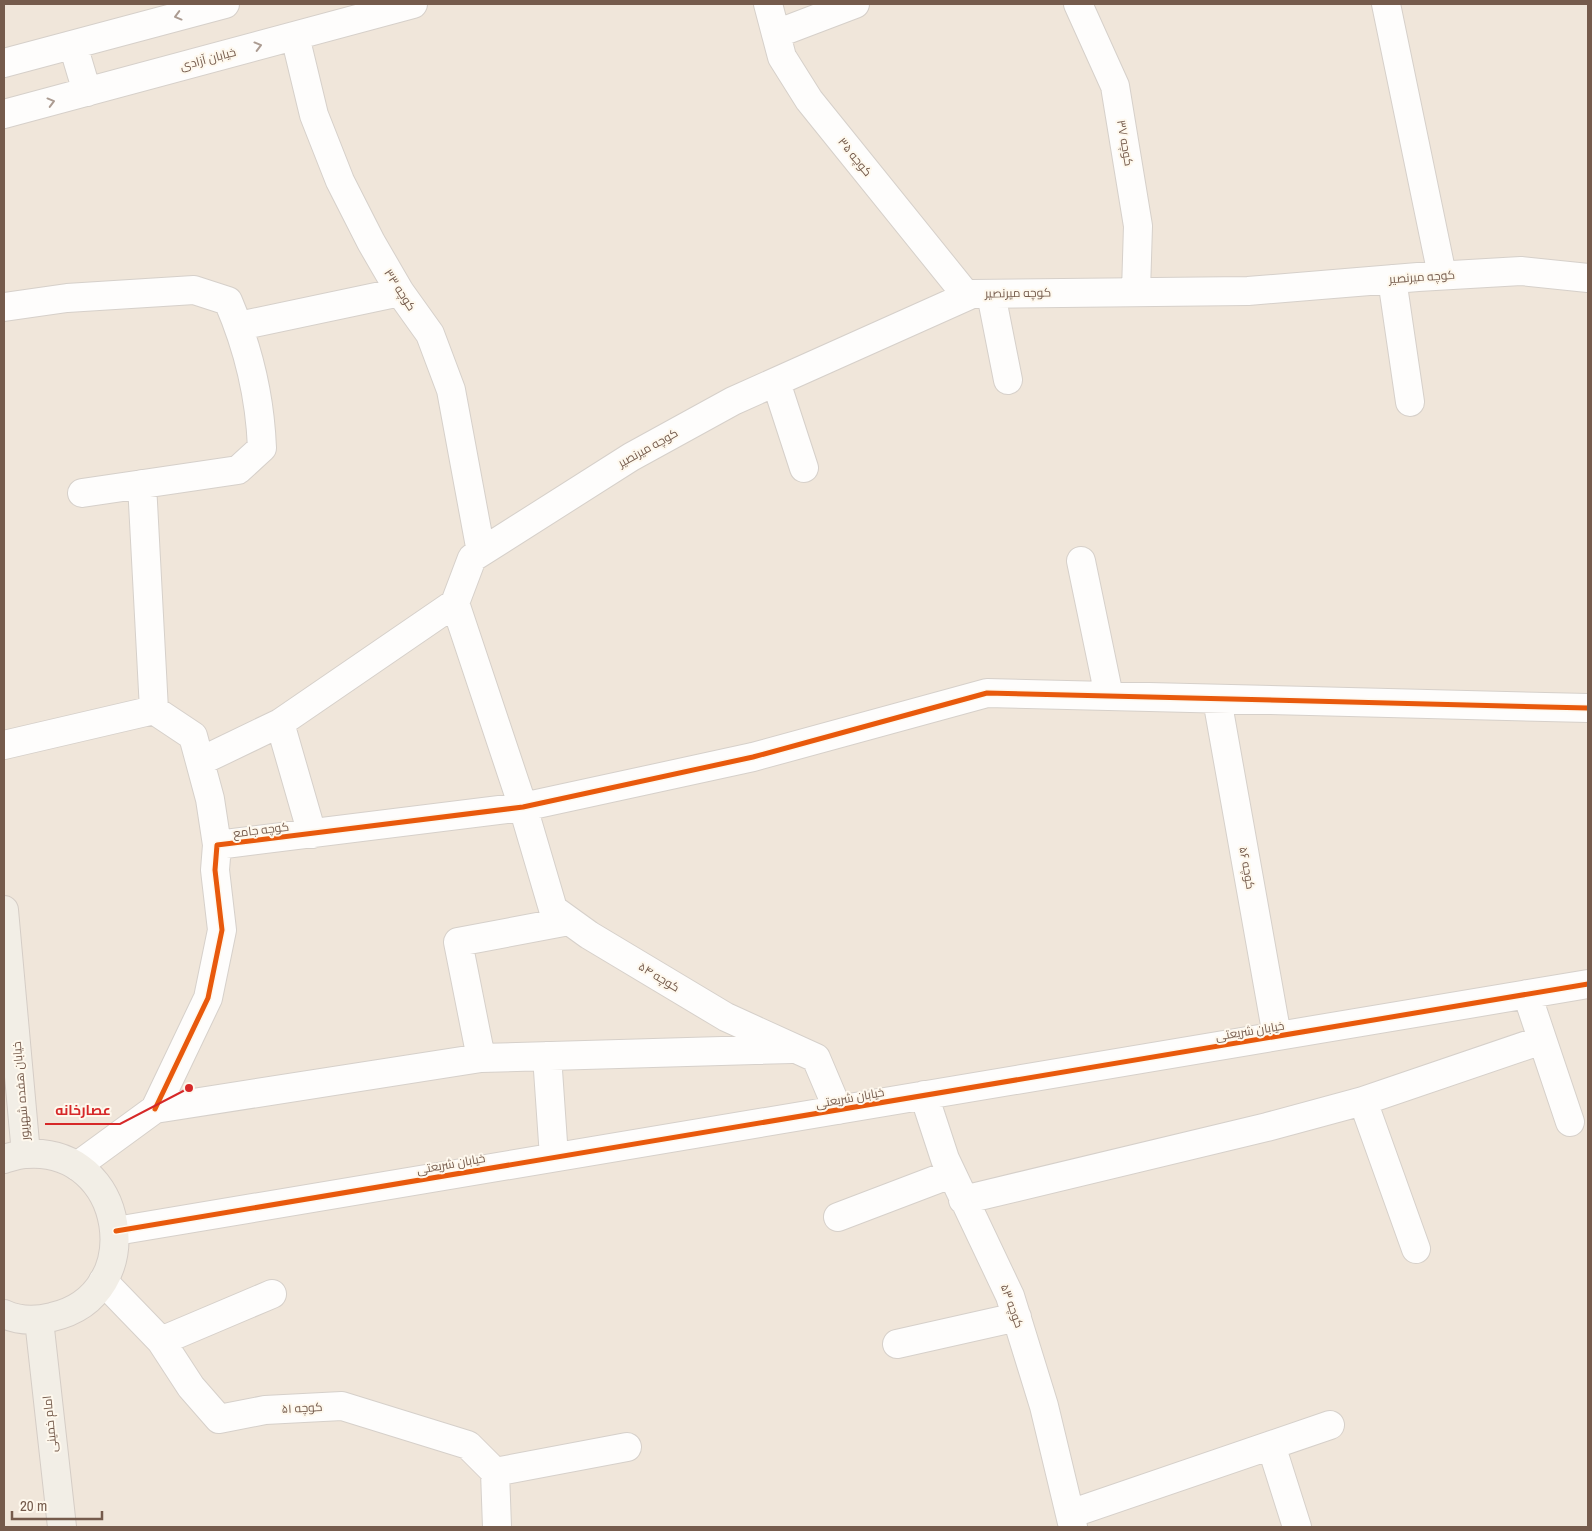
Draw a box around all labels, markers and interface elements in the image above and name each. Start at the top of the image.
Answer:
one-way arrow [174,11,182,21]
one-way arrow [254,41,262,51]
street label: خیابان آزادی [178,44,238,74]
one-way arrow [46,97,54,107]
street label: کوچه ۳۷ [1112,119,1137,167]
street label: کوچه ۳۵ [834,134,876,180]
street label: کوچه ۳۳ [380,266,420,315]
street label: کوچه میرنصیر [1387,267,1456,288]
street label: کوچه میرنصیر [984,284,1051,303]
street label: کوچه میرنصیر [614,425,681,472]
street label: کوچه جامع [232,819,290,842]
street label: کوچه ۵۶ [1234,845,1259,891]
street label: کوچه ۵۴ [635,958,683,996]
street label: خیابان شریعتی [1214,1018,1286,1044]
street label: خیابان هفده شهریور [9,1041,33,1142]
street label: خیابان شریعتی [814,1084,886,1112]
callout: عصارخانه [45,1095,120,1124]
text: عصارخانه [55,1101,111,1119]
street label: خیابان شریعتی [415,1150,487,1178]
street label: کوچه ۵۳ [996,1282,1027,1330]
street label: امام خمینی [39,1395,61,1453]
street label: کوچه ۵۱ [281,1399,323,1418]
scale bar [12,1488,102,1520]
text: 20 m [20,1495,47,1516]

